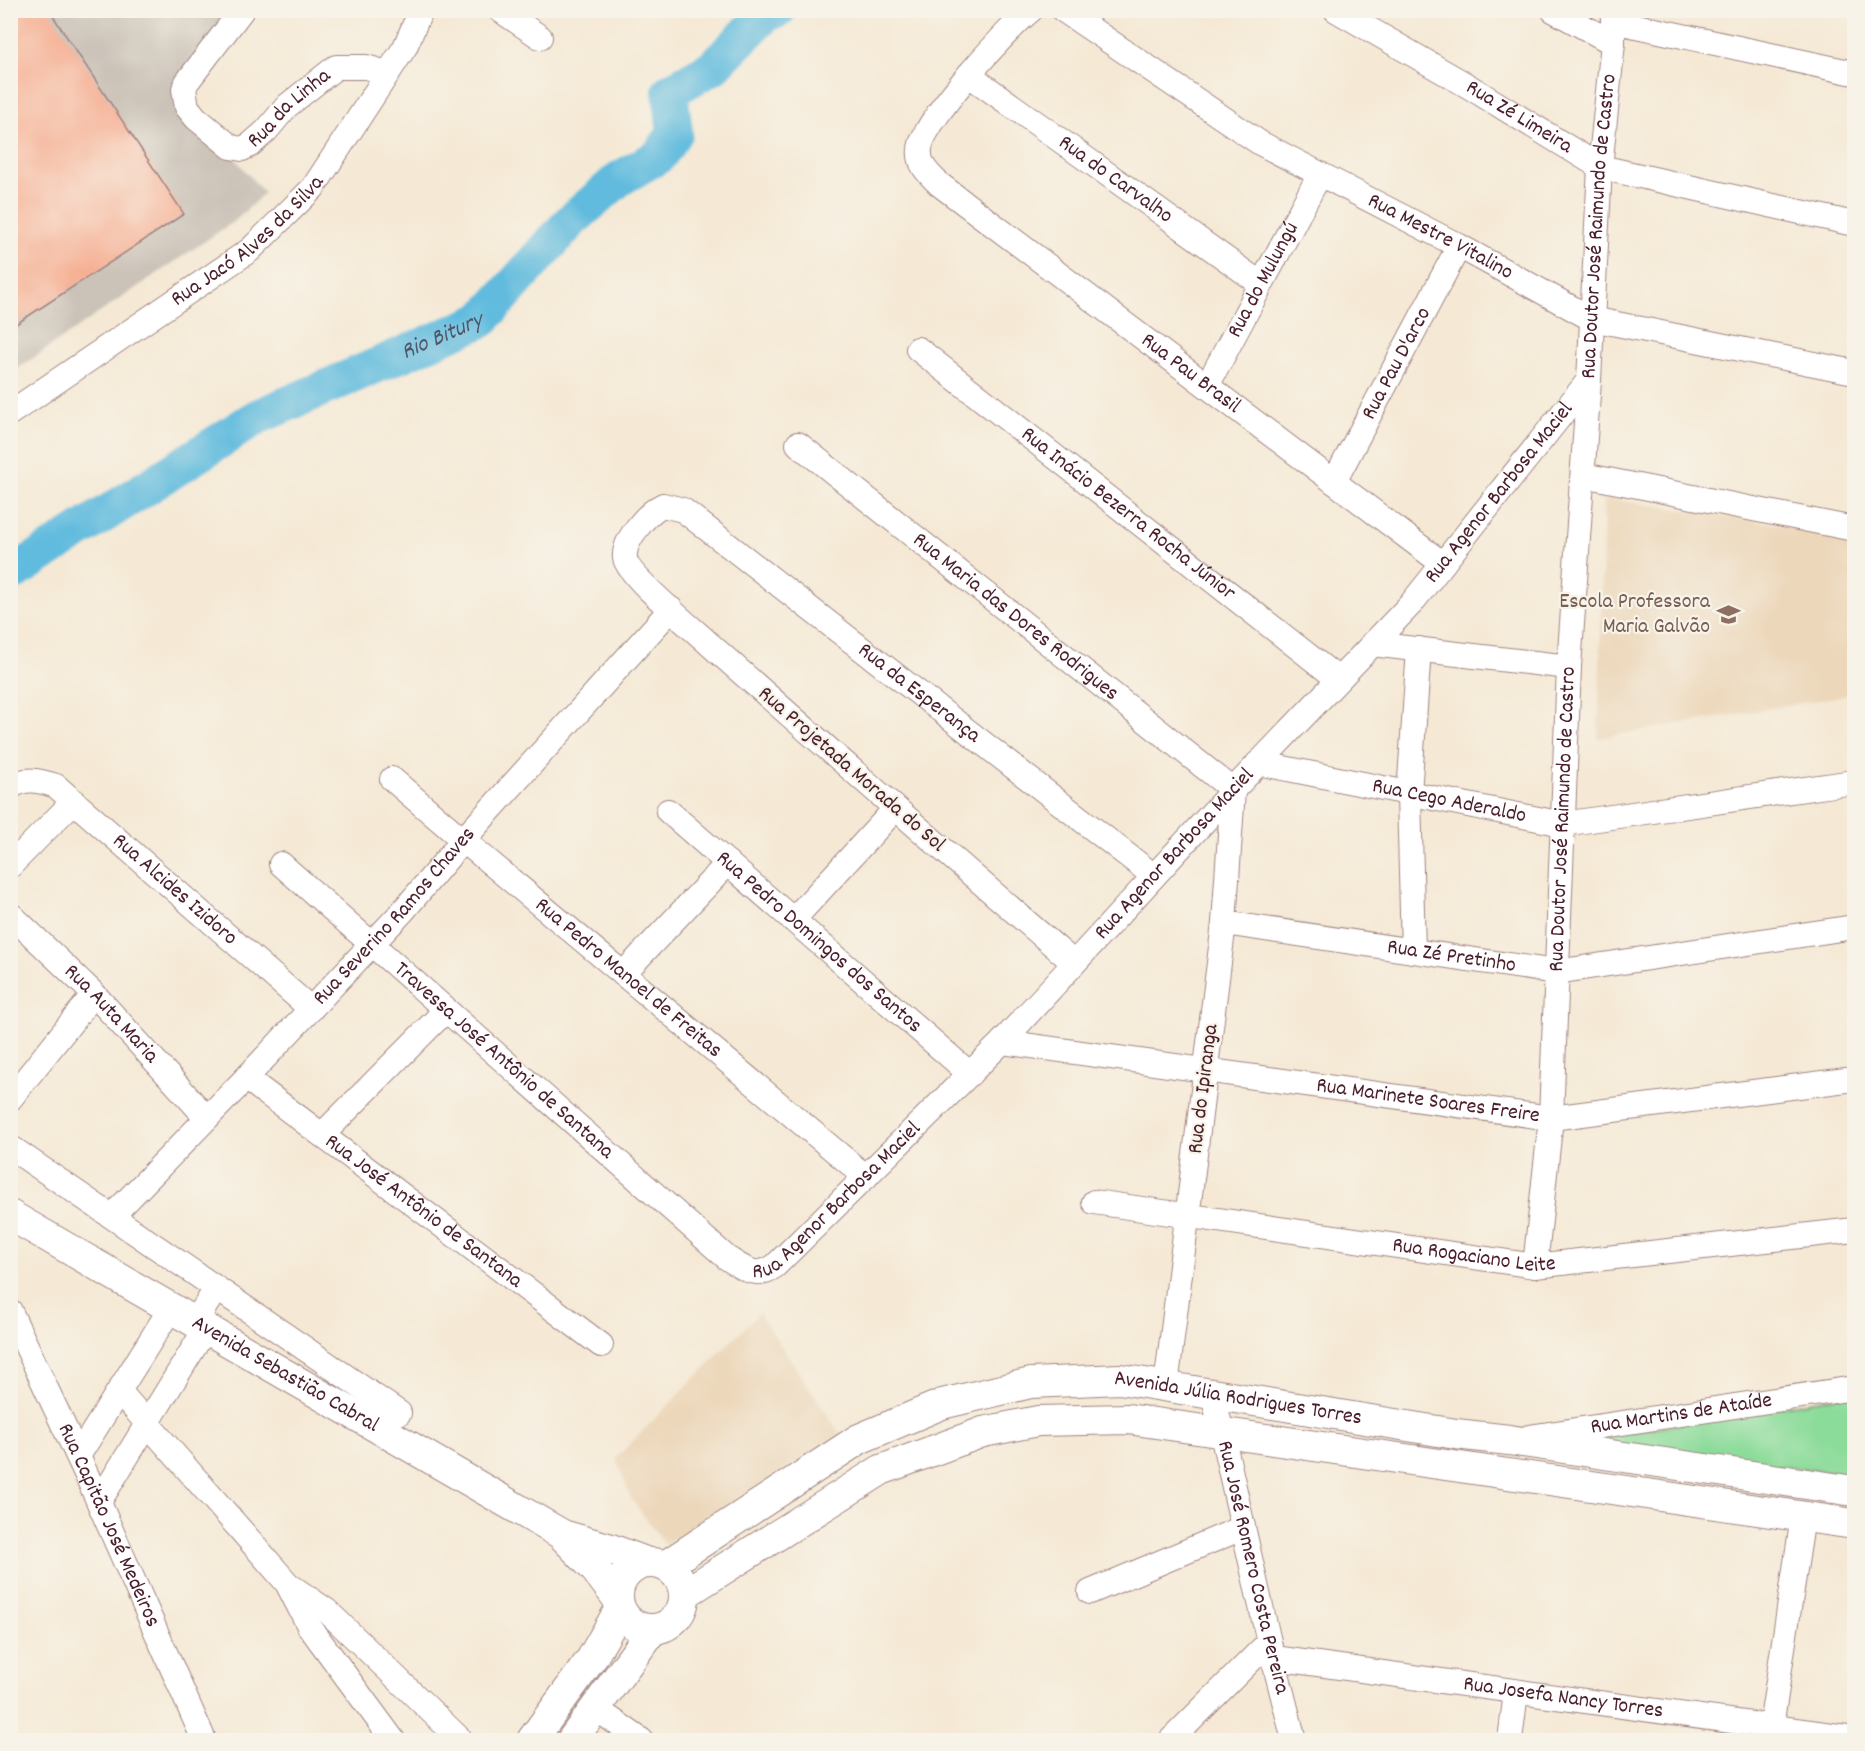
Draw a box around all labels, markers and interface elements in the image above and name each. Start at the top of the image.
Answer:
street label: Rua da Linha [241,61,338,156]
street label: Rua Doutor José Raimundo de Castro [1574,72,1625,380]
street label: Rua Zé Limeira [1460,73,1579,162]
street label: Rua do Carvalho [1052,128,1179,232]
street label: Rua Jacó Alves da Silva [165,169,333,315]
street label: Rua Mestre Vitalino [1362,186,1519,288]
street label: Rua do Mulungú [1220,217,1307,344]
street label: Rua Pau D'arco [1354,302,1439,425]
water label: Rio Bitury [396,303,491,370]
street label: Rua Pau Brasil [1134,326,1247,422]
street label: Rua Agenor Barbosa Maciel [1417,396,1581,590]
street label: Rua Inácio Bezerra Rocha Júnior [1014,420,1243,609]
street label: Rua Maria das Dores Rodrigues [906,525,1125,709]
place label: Escola Professora Maria Galvão [1559,587,1711,643]
school or university icon: Escola Professora Maria Galvão [1715,602,1741,628]
street label: Rua da Esperança [851,636,987,751]
street label: Rua Doutor José Raimundo de Castro [1541,666,1585,972]
street label: Rua Projetada Morada do Sol [750,680,952,860]
street label: Rua Agenor Barbosa Maciel [1087,761,1262,947]
street label: Rua Cego Aderaldo [1369,771,1529,832]
street label: Rua Severino Ramos Chaves [306,820,483,1013]
street label: Rua Alcides Izidoro [105,826,244,953]
street label: Rua Pedro Domingos dos Santos [709,844,929,1041]
street label: Rua Pedro Manoel de Freitas [528,890,729,1066]
street label: Rua Zé Pretinho [1385,932,1518,981]
street label: Travessa José Antônio de Santana [386,955,621,1167]
street label: Rua Auta Maria [56,957,166,1071]
street label: Rua do Ipiranga [1181,1022,1227,1156]
street label: Rua Marinete Soares Freire [1314,1070,1542,1132]
street label: Rua Agenor Barbosa Maciel [752,1114,928,1288]
street label: Rua José Antônio de Santana [318,1127,529,1297]
street label: Rua Rogaciano Leite [1390,1230,1557,1282]
street label: Avenida Sebastião Cabral [186,1308,385,1441]
street label: Avenida Júlia Rodrigues Torres [1113,1363,1364,1434]
street label: Rua Martins de Ataíde [1588,1385,1774,1443]
street label: Rua Capitão José Medeiros [49,1418,168,1632]
street label: Rua José Romero Costa Pereira [1209,1438,1297,1698]
street label: Rua Josefa Nancy Torres [1461,1669,1665,1727]

